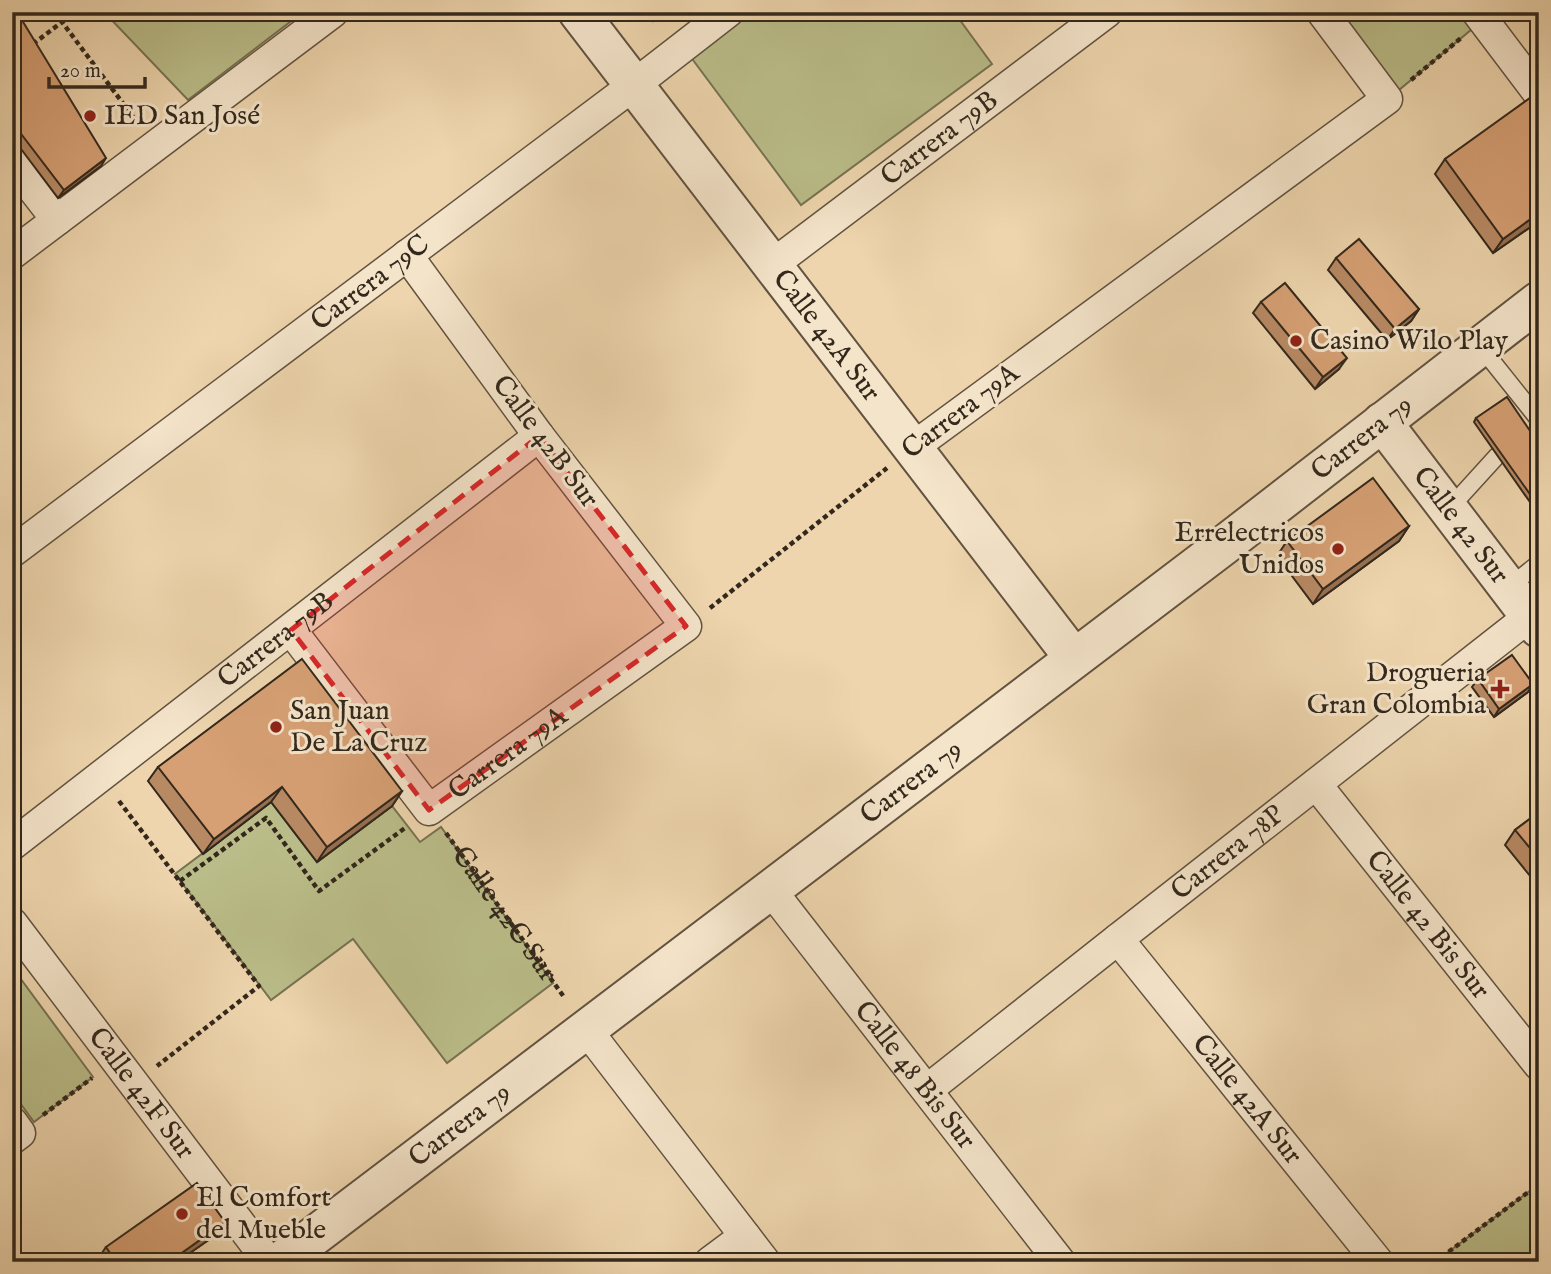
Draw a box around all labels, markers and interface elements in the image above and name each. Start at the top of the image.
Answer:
scale bar [49,46,145,90]
text: 20 m [60,58,101,85]
street label: Carrera 79B [874,83,1005,194]
place label: IED San José [104,99,260,134]
marker: IED San José [82,108,98,124]
street label: Carrera 79C [304,227,437,339]
street label: Calle 42A Sur [765,263,888,409]
place label: Casino Wilo Play [1310,324,1508,359]
marker: Casino Wilo Play [1288,333,1304,349]
street label: Carrera 79A [895,356,1028,468]
street label: Calle 42B Sur [484,369,606,515]
street label: Carrera 79 [1304,388,1420,489]
street label: Calle 42 Sur [1405,460,1517,591]
place label: Errelectricos Unidos [1175,516,1324,583]
marker: Errelectricos Unidos [1330,541,1346,557]
street label: Carrera 79B [211,584,341,696]
place label: Drogueria Gran Colombia [1307,656,1487,723]
marker: Drogueria Gran Colombia [1492,681,1508,697]
place label: San Juan De La Cruz [290,694,427,761]
street label: Carrera 79A [442,698,575,808]
marker: San Juan De La Cruz [268,719,284,735]
street label: Carrera 79 [853,732,970,832]
street label: Carrera 78P [1164,798,1291,908]
street label: Calle 42C Sur [444,840,565,989]
street label: Calle 42 Bis Sur [1358,843,1498,1007]
street label: Calle 48 Bis Sur [846,994,983,1156]
street label: Calle 42F Sur [80,1021,202,1166]
street label: Calle 42A Sur [1184,1027,1310,1172]
street label: Carrera 79 [402,1075,518,1175]
place label: El Comfort del Mueble [196,1181,331,1248]
marker: El Comfort del Mueble [174,1206,190,1222]

